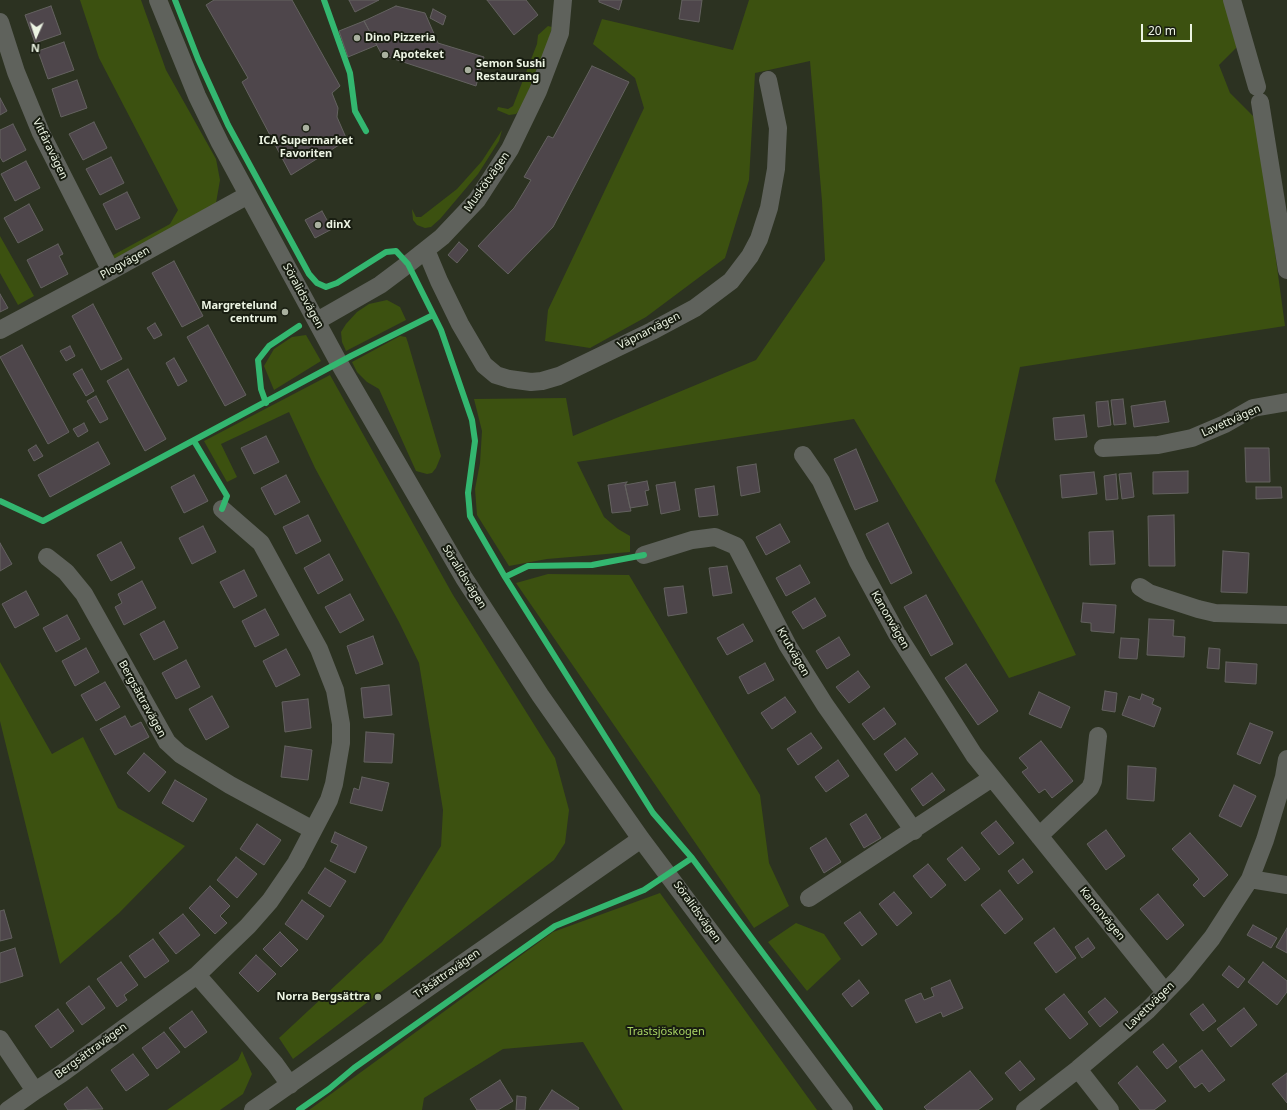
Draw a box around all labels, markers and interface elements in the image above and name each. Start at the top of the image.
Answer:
north arrow [16,16,56,56]
scale bar [1143,16,1194,42]
text: 20 m [1148,22,1176,39]
place label: Dino Pizzeria [365,31,436,45]
marker: Dino Pizzeria [352,33,362,43]
text: N [30,41,40,56]
place label: Apoteket [393,48,444,62]
marker: Apoteket [380,50,390,60]
place label: Semon Sushi Restaurang [476,57,545,83]
marker: Semon Sushi Restaurang [463,65,473,75]
street label: Vitfåravägen [30,117,70,181]
marker: ICA Supermarket Favoriten [301,123,311,133]
place label: ICA Supermarket Favoriten [259,134,353,160]
street label: Muskötvägen [461,150,513,214]
place label: dinX [326,218,351,232]
marker: dinX [313,220,323,230]
street label: Plogvägen [98,244,152,282]
street label: Söralidsvägen [280,261,326,331]
place label: Margretelund centrum [201,299,277,325]
marker: Margretelund centrum [280,307,290,317]
street label: Väpnarvägen [616,310,682,352]
street label: Lavettvägen [1199,402,1263,440]
street label: Söralidsvägen [439,543,489,611]
street label: Kanonvägen [868,589,912,651]
street label: Krutvägen [774,625,812,679]
street label: Bergsättravägen [115,658,169,740]
street label: Söralidsvägen [670,879,724,945]
street label: Kanonvägen [1076,885,1128,943]
street label: Tråsättravägen [411,946,483,1002]
street label: Lavettvägen [1123,979,1177,1033]
place label: Norra Bergsättra [277,990,370,1004]
marker: Norra Bergsättra [373,992,383,1002]
street label: Bergsättravägen [52,1020,130,1082]
park label: Trastsjöskogen [627,1025,705,1039]

